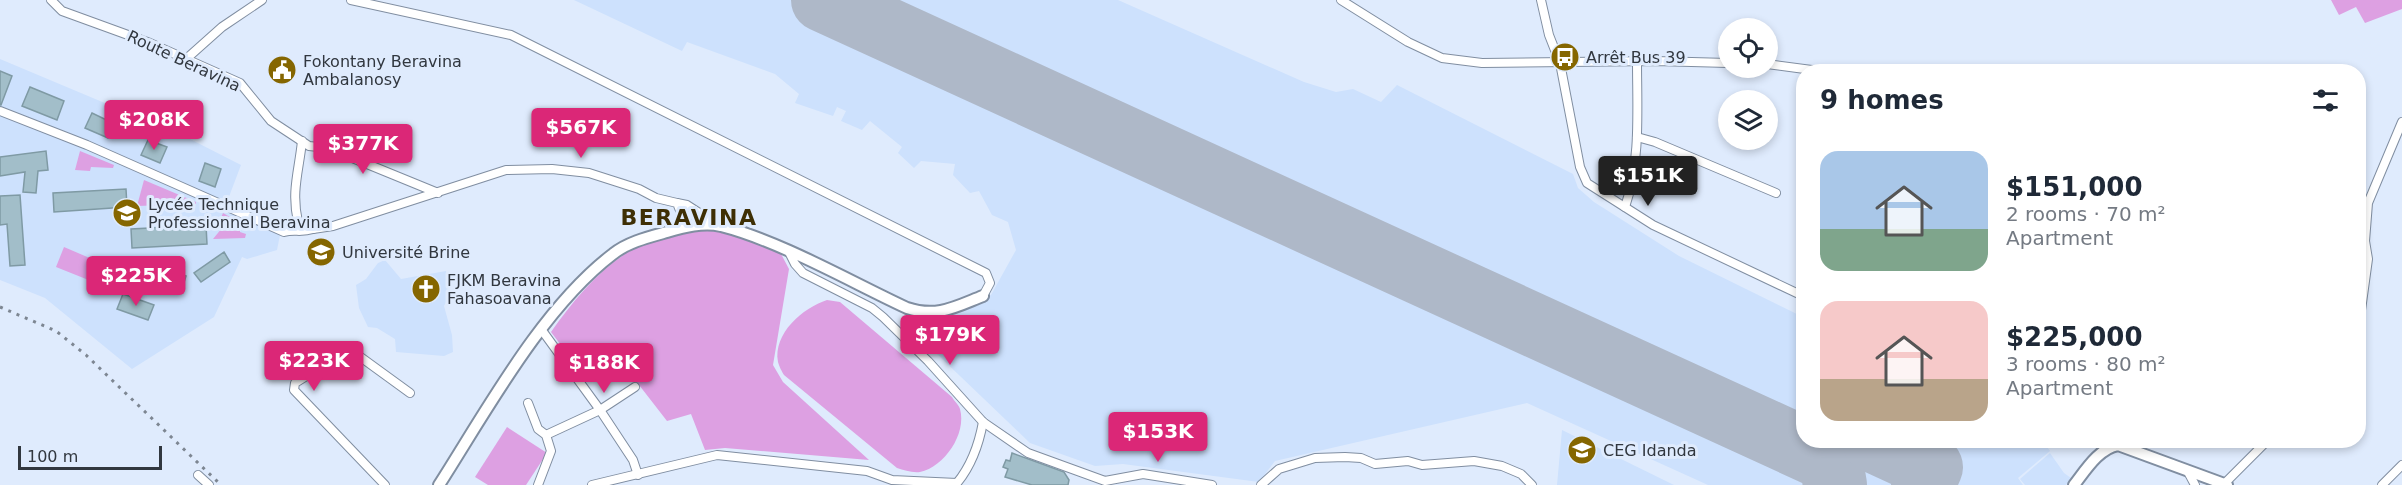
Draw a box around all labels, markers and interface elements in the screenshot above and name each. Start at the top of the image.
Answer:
map controls [1718,18,1778,150]
button: locate [1718,18,1778,78]
street label: Route Beravina [124,26,244,96]
bus stop icon: Arrêt Bus 39 [1549,41,1581,73]
place label: Arrêt Bus 39 [1586,48,1686,67]
place label: Fokontany Beravina Ambalanosy [303,52,462,89]
public building icon: Fokontany Beravina Ambalanosy [266,54,298,86]
icon: filters [2309,84,2342,117]
text: 9 homes [1820,85,1944,115]
button: layers [1718,90,1778,150]
pin: $208K [112,100,196,151]
text: $208K [118,107,190,131]
pin: $567K [539,108,623,159]
text: $567K [545,115,617,139]
pin: $377K [321,124,405,175]
text: $377K [327,131,399,155]
pin: $151K [1606,156,1690,207]
text: $151K [1612,163,1684,187]
text: $151,000 [2006,172,2143,202]
icon: home [1868,175,1940,247]
place label: Lycée Technique Professionnel Beravina [148,195,330,232]
school or university icon: Lycée Technique Professionnel Beravina [111,197,143,229]
text: 2 rooms · 70 m² [2006,202,2166,226]
district label: BERAVINA [621,205,757,230]
text: Apartment [2006,226,2113,250]
school or university icon: Université Brine [305,236,337,268]
place label: Université Brine [342,243,470,262]
pin: $225K [94,256,178,307]
text: $225K [100,263,172,287]
place label: FJKM Beravina Fahasoavana [447,271,561,308]
church icon: FJKM Beravina Fahasoavana [410,273,442,305]
pin: $179K [908,315,992,366]
text: $179K [914,322,986,346]
text: $225,000 [2006,322,2143,352]
icon: home [1868,325,1940,397]
pin: $223K [272,341,356,392]
pin: $188K [562,343,646,394]
text: $223K [278,348,350,372]
text: $188K [568,350,640,374]
text: 3 rooms · 80 m² [2006,352,2166,376]
text: Apartment [2006,376,2113,400]
pin: $153K [1116,412,1200,463]
text: $153K [1122,419,1194,443]
school or university icon: CEG Idanda [1566,434,1598,466]
place label: CEG Idanda [1603,441,1697,460]
scale bar [18,443,162,470]
text: 100 m [27,447,78,466]

